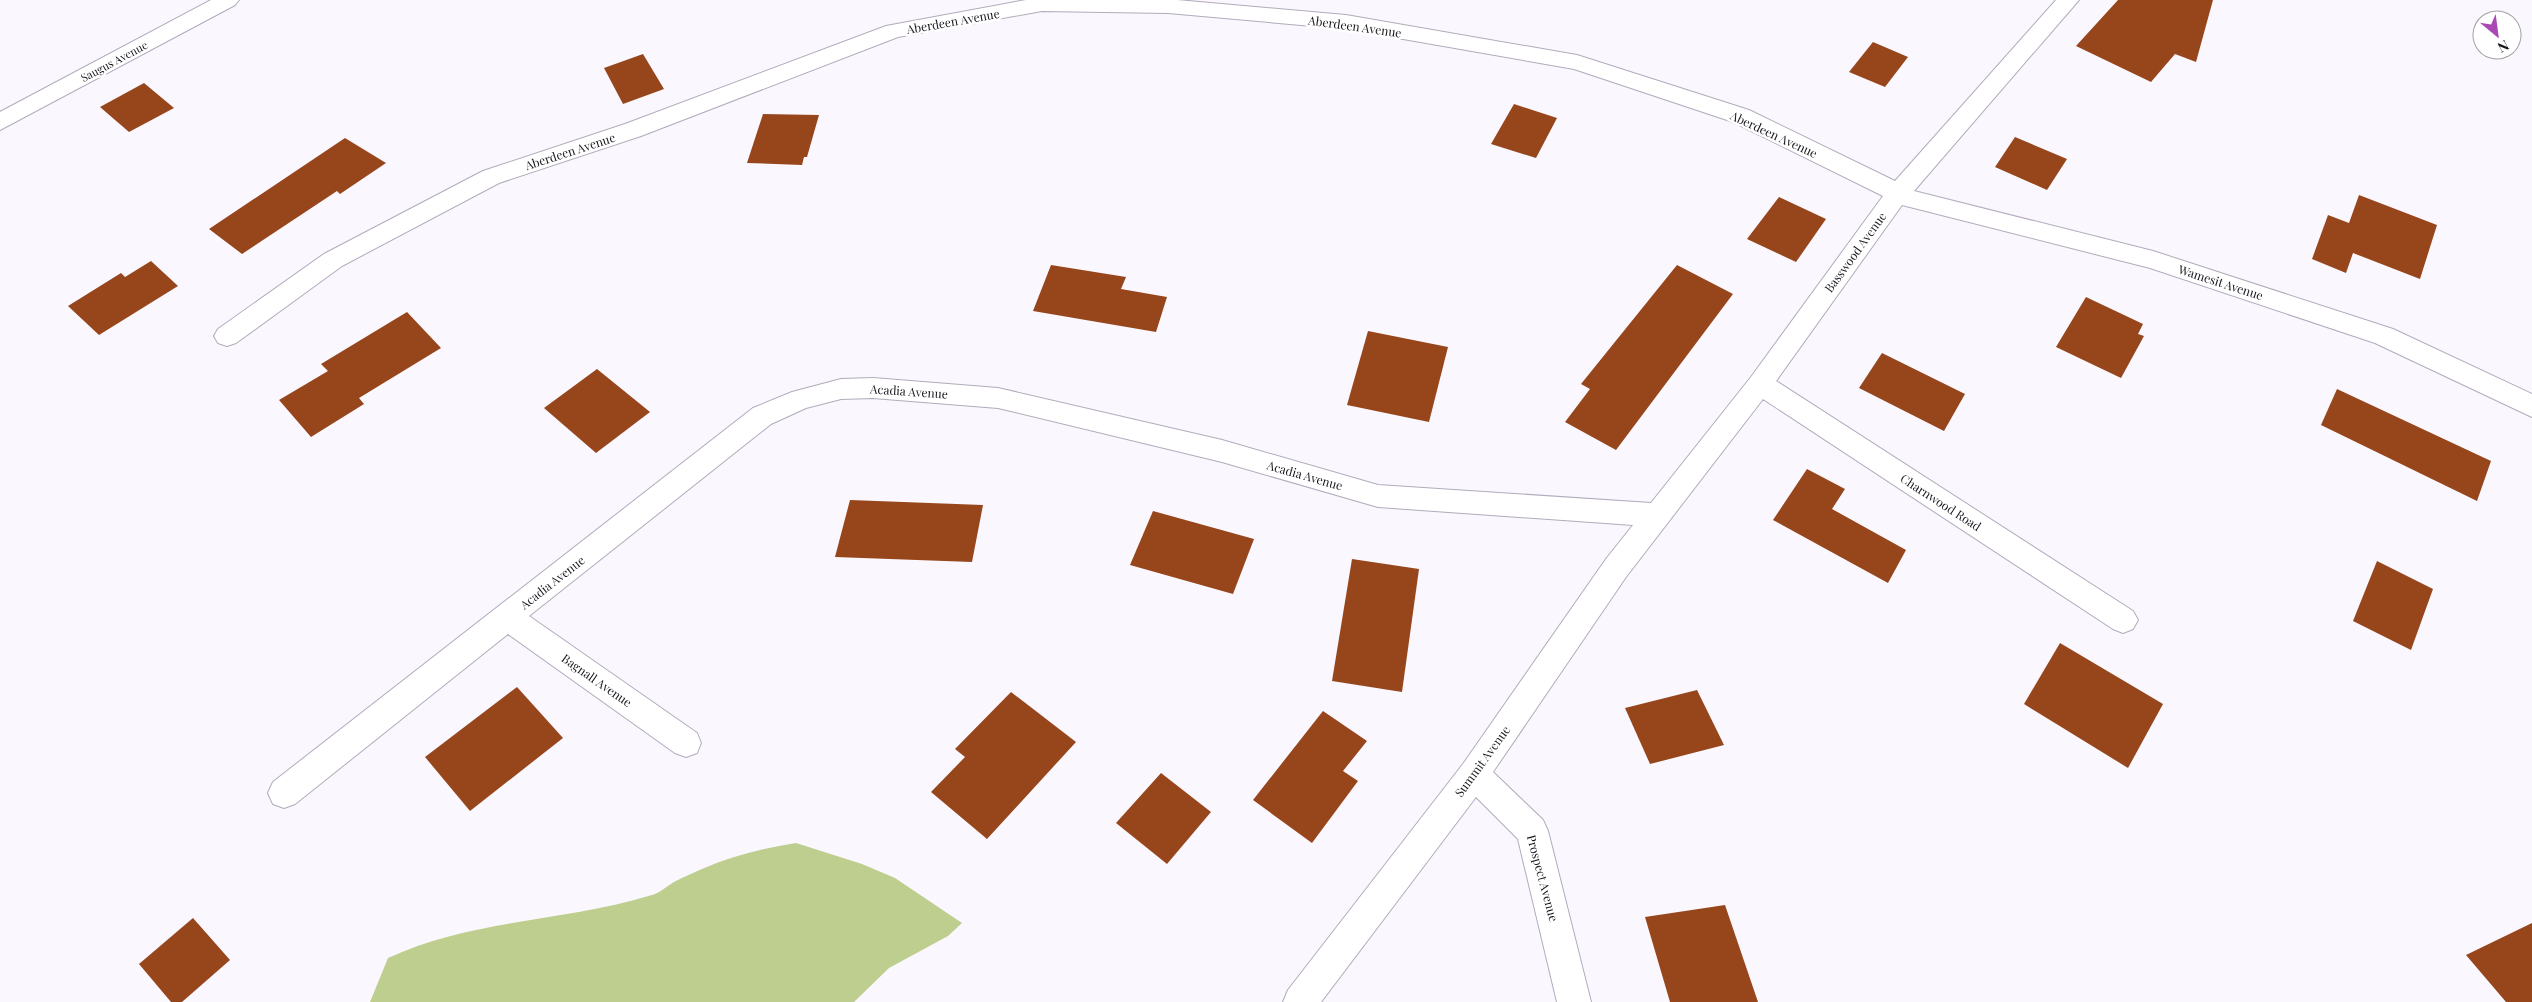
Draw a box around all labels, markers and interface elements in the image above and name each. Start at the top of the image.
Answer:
street label: Aberdeen Avenue [904,5,1001,37]
north arrow [2472,10,2522,60]
street label: Aberdeen Avenue [1306,11,1403,40]
text: N [2495,36,2513,58]
street label: Saugus Avenue [78,37,150,85]
street label: Aberdeen Avenue [1727,106,1820,161]
street label: Aberdeen Avenue [522,129,617,173]
street label: Basswood Avenue [1820,209,1890,295]
street label: Wamesit Avenue [2176,260,2265,303]
street label: Acadia Avenue [869,380,948,402]
street label: Acadia Avenue [1264,456,1345,493]
street label: Charnwood Road [1898,470,1984,534]
street label: Acadia Avenue [516,552,588,613]
street label: Bagnall Avenue [559,650,635,710]
street label: Summit Avenue [1451,722,1513,800]
street label: Prospect Avenue [1524,833,1562,923]

